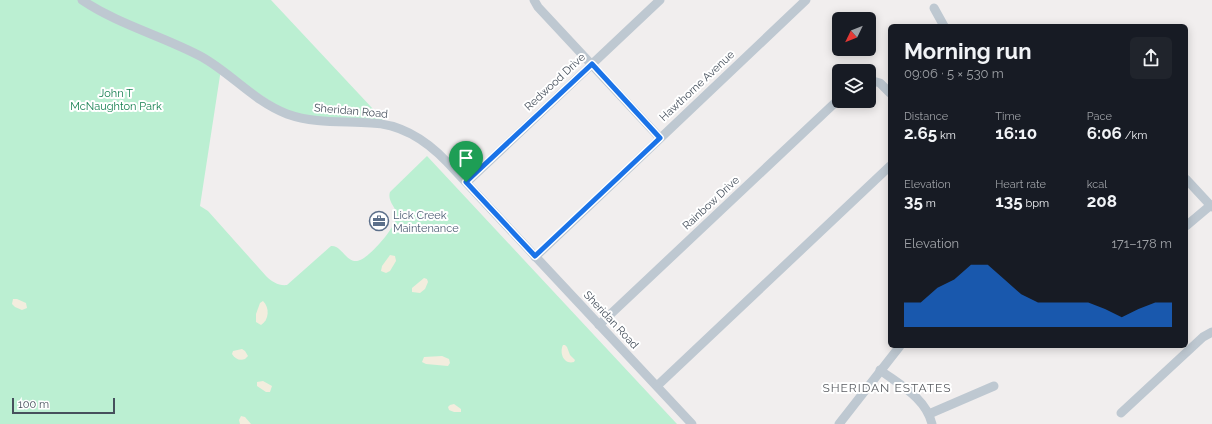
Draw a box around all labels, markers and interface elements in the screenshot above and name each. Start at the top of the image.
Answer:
north arrow [832,12,876,56]
map controls [832,12,876,108]
button: share [1130,37,1172,79]
text: Morning run [904,38,1032,64]
street label: Hawthorne Avenue [657,48,737,124]
street label: Redwood Drive [522,50,588,113]
button: layers [832,64,876,108]
text: 09:06 · 5 × 530 m [904,66,1004,81]
park label: John T McNaughton Park [70,87,162,113]
street label: Sheridan Road [313,101,389,121]
text: Distance [904,110,948,123]
text: Time [995,110,1021,123]
text: Pace [1087,110,1112,123]
text: 2.65 [904,123,937,143]
text: 16:10 [995,123,1037,143]
text: 6:06 [1087,123,1122,143]
text: km [937,129,956,142]
text: /km [1122,129,1147,142]
pin [449,141,483,182]
icon: arrive [455,147,477,169]
street label: Rainbow Drive [680,173,742,233]
text: Elevation [904,178,951,191]
text: Heart rate [995,178,1046,191]
text: kcal [1087,178,1107,191]
text: 35 [904,191,923,211]
text: 135 [995,191,1023,211]
text: 208 [1087,191,1117,211]
text: m [923,197,936,210]
text: bpm [1023,197,1049,210]
place label: Lick Creek Maintenance [393,209,459,235]
office icon: Lick Creek Maintenance [368,210,390,232]
text: Elevation [904,236,959,251]
text: 171–178 m [1111,236,1172,251]
street label: Sheridan Road [581,288,641,352]
district label: SHERIDAN ESTATES [822,381,952,395]
scale bar [12,396,115,415]
text: 100 m [18,398,49,411]

